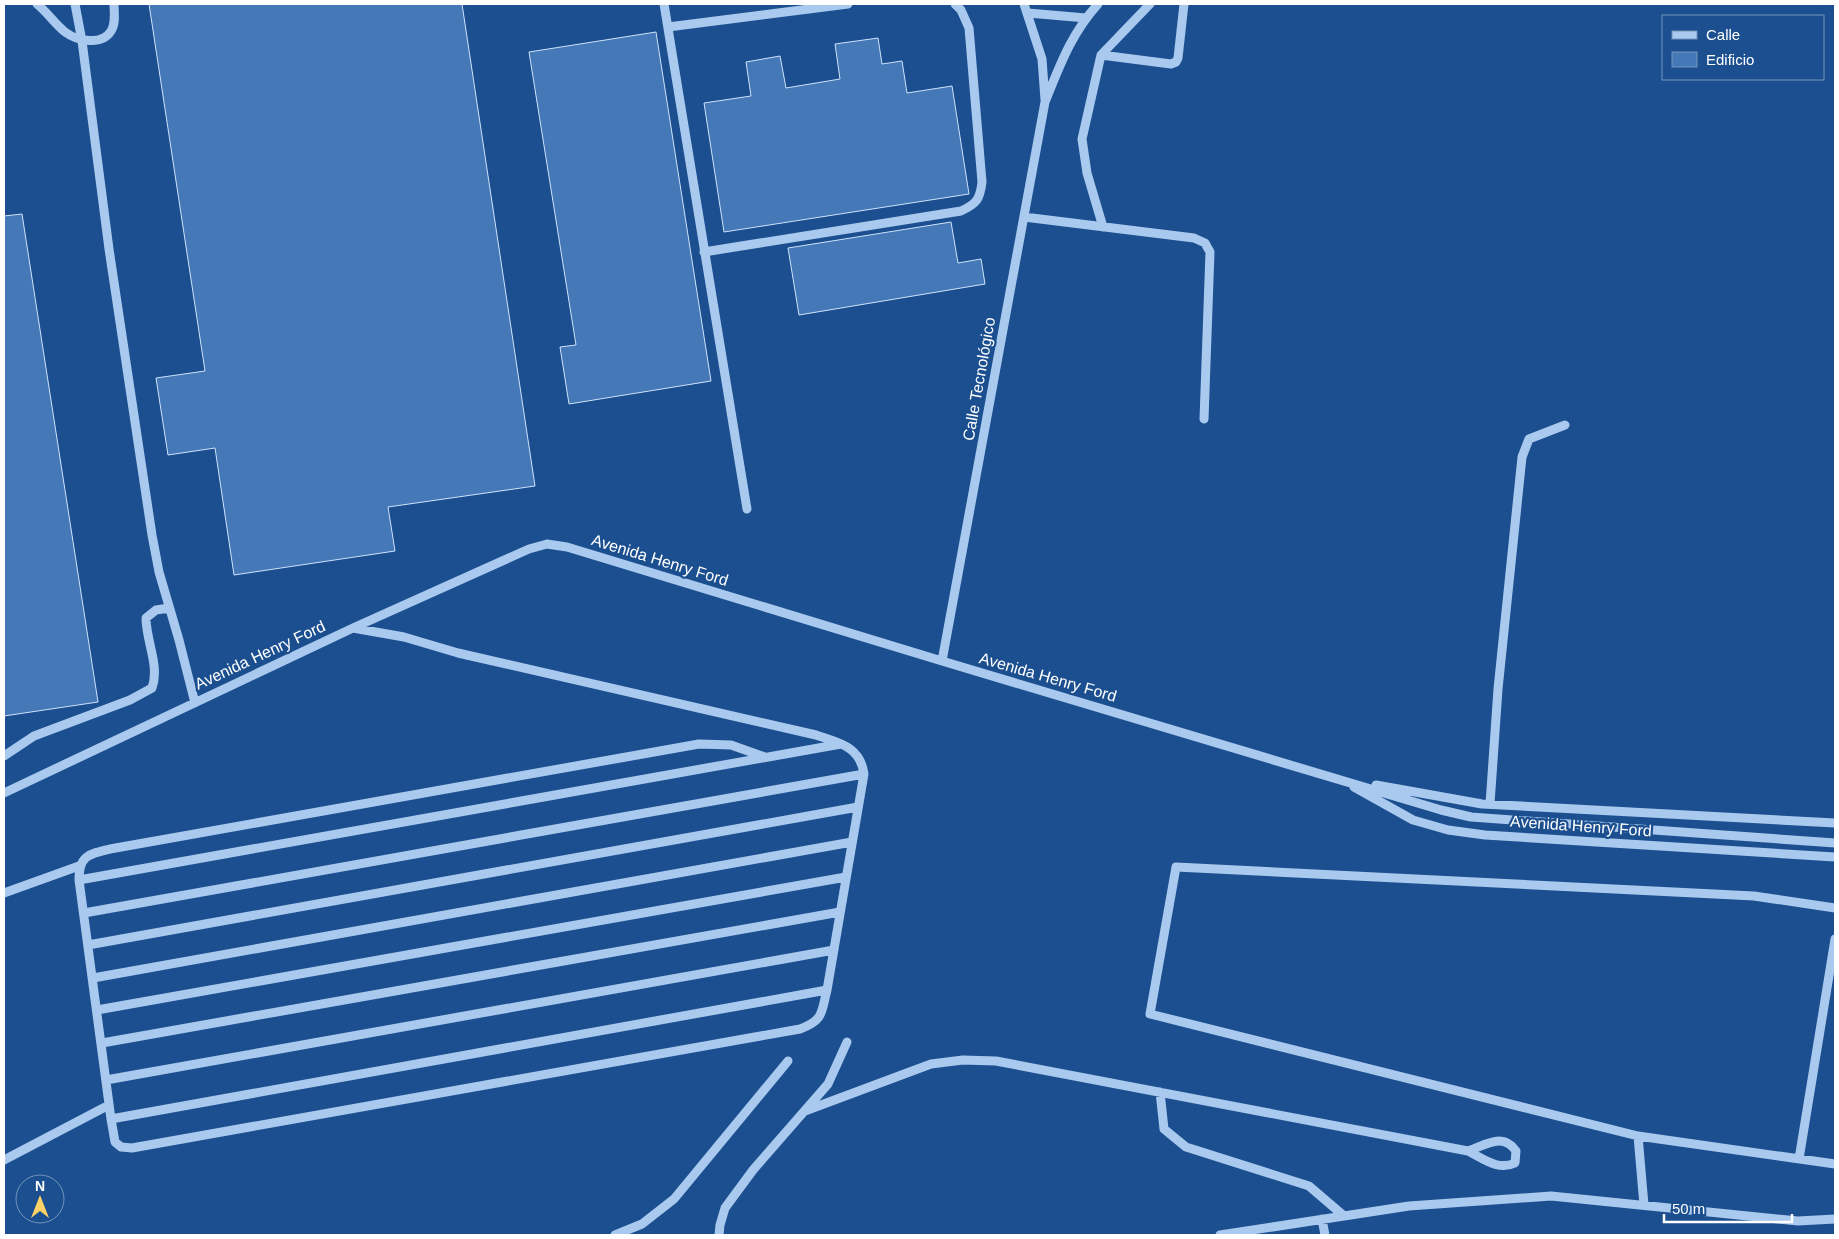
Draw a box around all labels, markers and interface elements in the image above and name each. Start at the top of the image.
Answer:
legend [1662,15,1824,80]
text: Calle [1706,26,1740,43]
text: Edificio [1706,51,1754,68]
street label: Calle Tecnológico [960,316,998,442]
street label: Avenida Henry Ford [590,531,730,589]
street label: Avenida Henry Ford [192,617,328,693]
street label: Avenida Henry Ford [977,649,1119,705]
street label: Avenida Henry Ford [1510,813,1652,839]
north arrow [15,1174,65,1224]
text: N [35,1178,45,1194]
scale bar [1664,1192,1792,1224]
text: 50 m [1672,1200,1705,1217]

